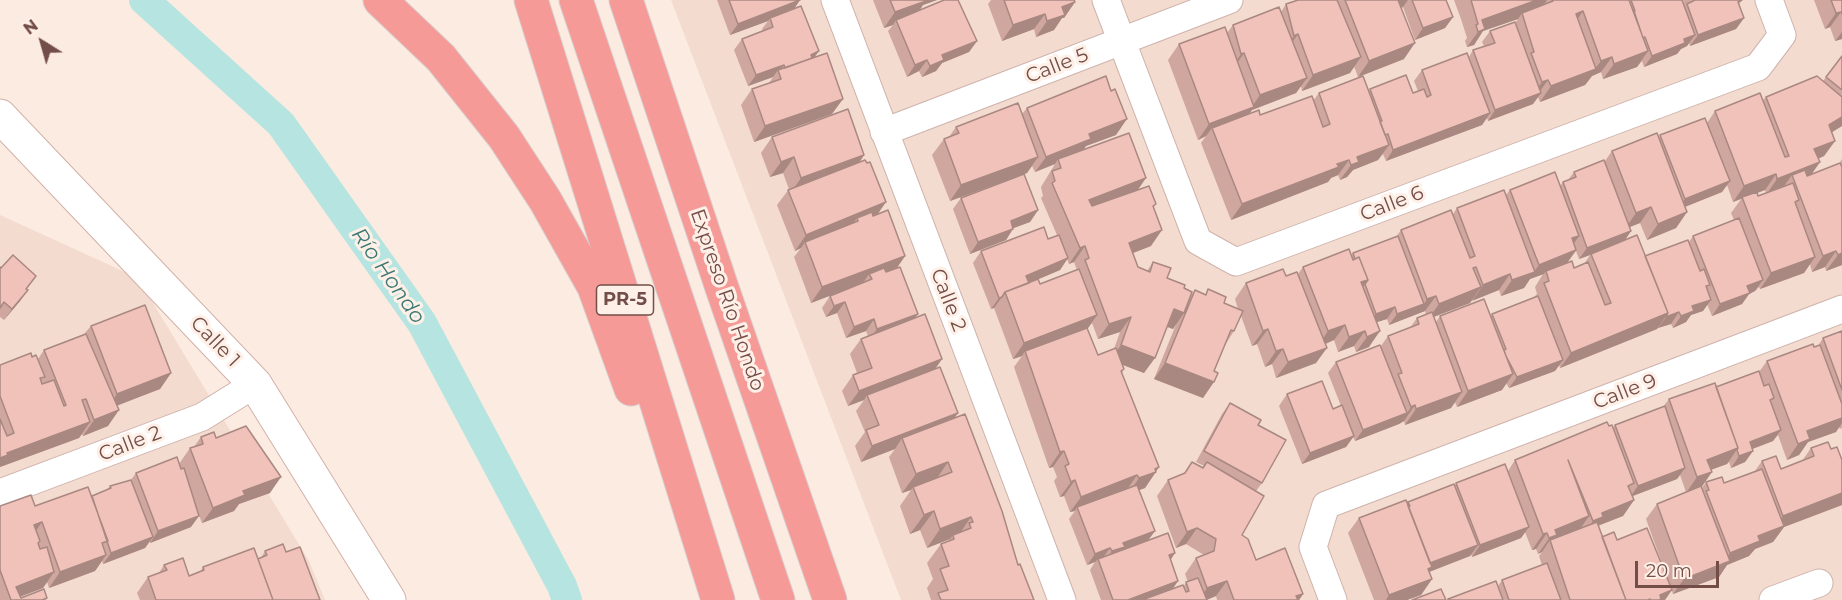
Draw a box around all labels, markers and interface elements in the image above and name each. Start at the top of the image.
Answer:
north arrow [12,12,72,72]
text: N [20,16,42,39]
street label: Calle 5 [1022,43,1092,89]
street label: Calle 6 [1357,181,1427,227]
street label: Expreso Río Hondo [685,206,769,394]
water label: Río Hondo [346,223,430,329]
street label: Calle 2 [925,265,971,335]
road number: PR-5 [596,285,654,315]
street label: Calle 1 [185,312,245,372]
street label: Calle 9 [1590,369,1660,415]
street label: Calle 2 [95,421,165,467]
scale bar [1638,549,1722,587]
text: 20 m [1646,560,1692,582]

